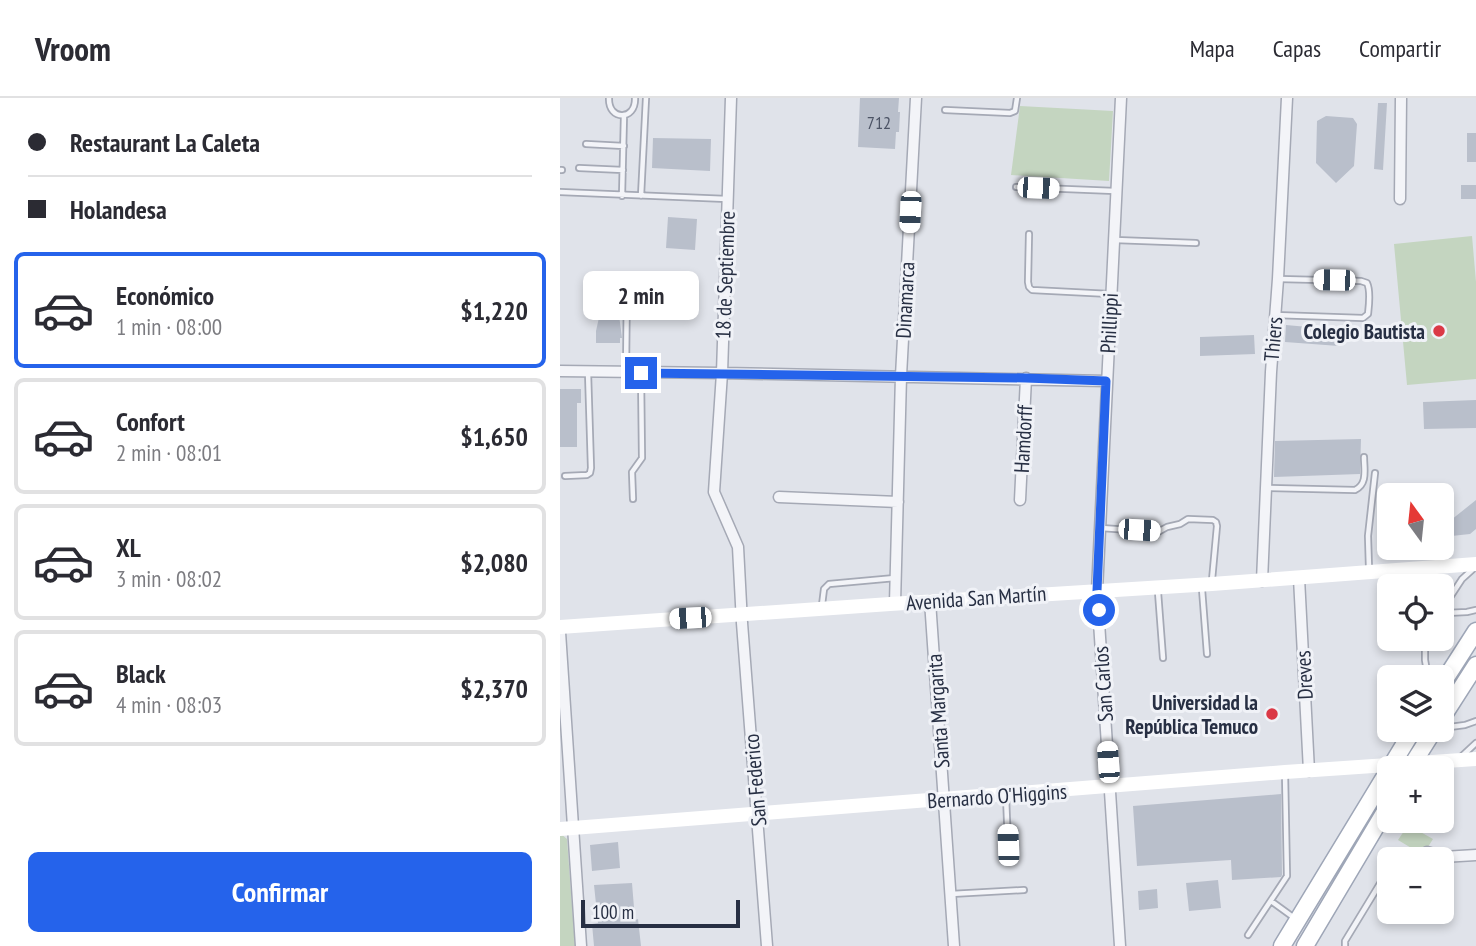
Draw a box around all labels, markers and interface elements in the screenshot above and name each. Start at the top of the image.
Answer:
text: Vroom [35,27,111,70]
text: Mapa [1190,33,1235,64]
text: Capas [1273,33,1321,64]
text: Compartir [1359,33,1441,64]
house number: 712 [867,111,891,134]
text: Restaurant La Caleta [70,126,260,159]
car [1017,177,1060,199]
car [899,190,922,234]
text: Holandesa [70,193,167,226]
street label: 18 de Septiembre [709,210,741,340]
street label: Dinamarca [890,261,920,339]
car [1313,269,1356,291]
callout: 2 min [583,272,699,320]
icon: car [32,279,95,342]
text: Económico [116,279,214,312]
text: 2 min [618,281,664,310]
street label: Phillippi [1094,292,1124,354]
text: $1,220 [460,294,528,327]
text: 1 min · 08:00 [116,312,222,341]
street label: Thiers [1258,316,1288,362]
place label: Colegio Bautista [1304,318,1425,345]
marker: Colegio Bautista [1431,323,1447,339]
route end [625,357,657,389]
street label: Hamdorff [1008,404,1038,474]
icon: car [32,405,95,468]
text: Confort [116,405,185,438]
text: $1,650 [460,420,528,453]
text: 2 min · 08:01 [116,438,222,467]
north arrow [1377,483,1454,560]
map controls [1377,483,1454,924]
car [1118,518,1161,542]
icon: car [32,531,95,594]
text: XL [116,531,141,564]
text: $2,080 [460,546,528,579]
text: 3 min · 08:02 [116,564,222,593]
button: locate [1377,574,1454,651]
street label: Avenida San Martín [905,580,1047,616]
route start [1083,594,1115,626]
car [669,606,712,630]
street label: San Carlos [1087,645,1119,723]
street label: Dreves [1289,650,1319,700]
street label: Santa Margarita [921,653,955,769]
icon: car [32,657,95,720]
text: Black [116,657,166,690]
button: layers [1377,665,1454,742]
text: $2,370 [460,672,528,705]
place label: Universidad la República Temuco [1125,689,1258,740]
text: 4 min · 08:03 [116,690,222,719]
marker: Universidad la República Temuco [1264,706,1280,722]
street label: San Federico [738,733,772,827]
car [1097,740,1120,784]
button: + [1377,756,1454,833]
street label: Bernardo O'Higgins [926,778,1068,814]
car [997,824,1020,866]
button: − [1377,847,1454,924]
button: Confirmar [28,852,532,932]
scale bar [581,897,740,929]
text: 100 m [592,900,634,924]

